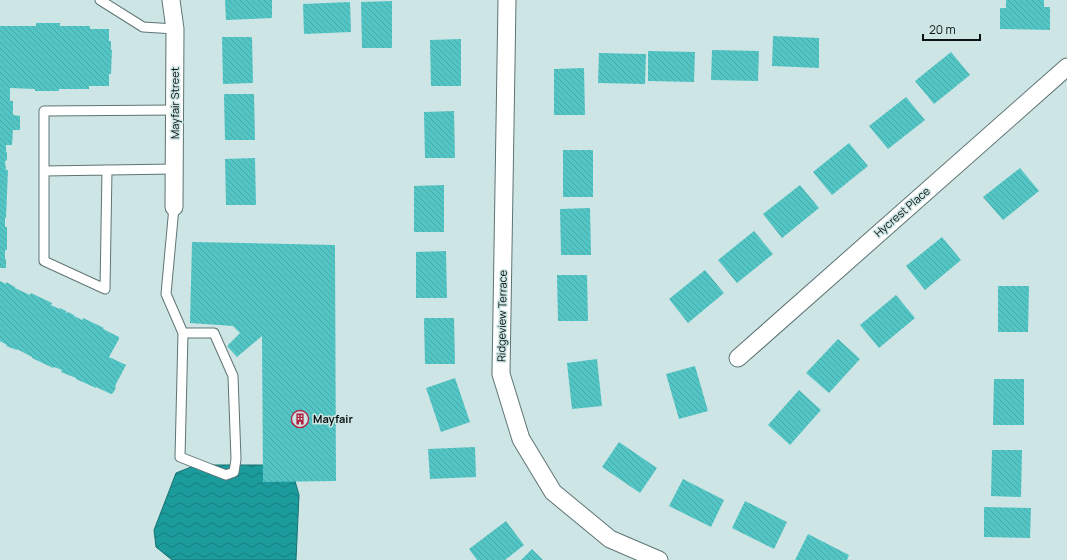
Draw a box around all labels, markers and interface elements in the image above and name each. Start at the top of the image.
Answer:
scale bar [923,16,980,42]
text: 20 m [929,21,956,38]
street label: Mayfair Street [167,67,182,139]
street label: Hycrest Place [871,183,933,240]
street label: Ridgeview Terrace [493,269,510,362]
building icon: Mayfair [290,409,310,429]
place label: Mayfair [313,411,353,426]

